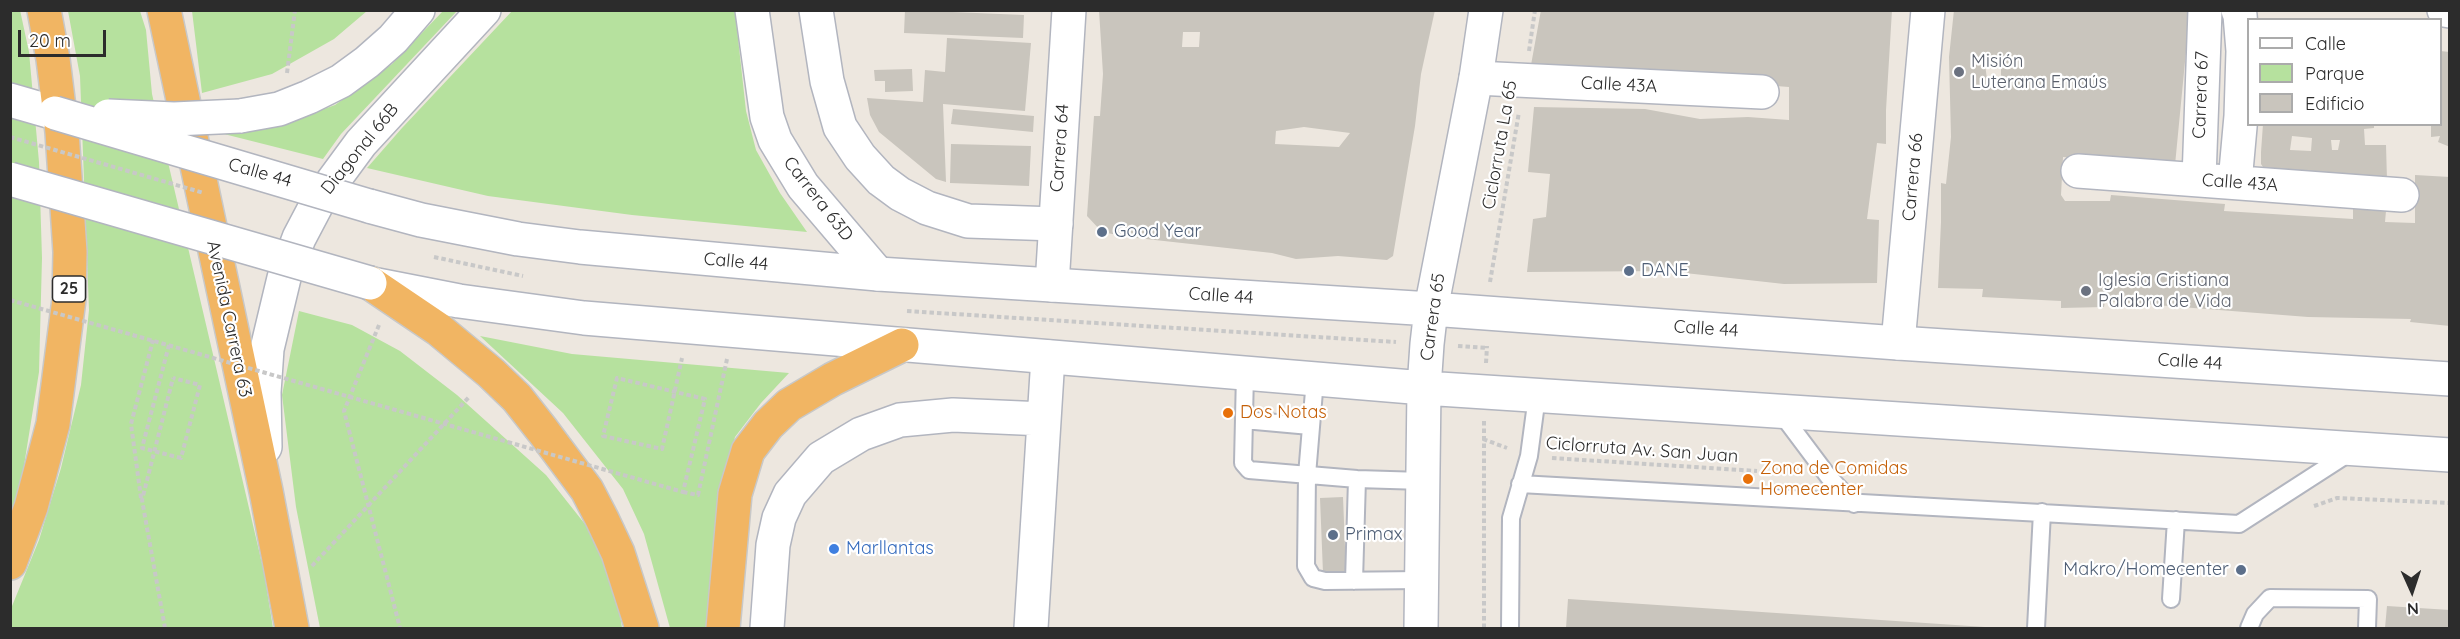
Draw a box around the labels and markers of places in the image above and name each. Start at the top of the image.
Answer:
place label: Misión Luterana Emaús [1971,51,2107,94]
marker: Misión Luterana Emaús [1952,65,1966,79]
place label: Good Year [1114,221,1201,243]
marker: Good Year [1095,225,1109,239]
place label: DANE [1641,260,1689,282]
marker: DANE [1622,264,1636,278]
place label: Iglesia Cristiana Palabra de Vida [2098,270,2232,312]
marker: Iglesia Cristiana Palabra de Vida [2079,284,2093,298]
place label: Dos Notas [1240,402,1327,424]
marker: Dos Notas [1221,406,1235,420]
place label: Zona de Comidas Homecenter [1760,458,1908,500]
marker: Zona de Comidas Homecenter [1741,472,1755,486]
place label: Primax [1345,524,1403,546]
marker: Primax [1326,528,1340,542]
place label: Marllantas [846,538,934,560]
marker: Marllantas [827,542,841,556]
place label: Makro/Homecenter [2063,559,2229,581]
marker: Makro/Homecenter [2234,563,2248,577]

